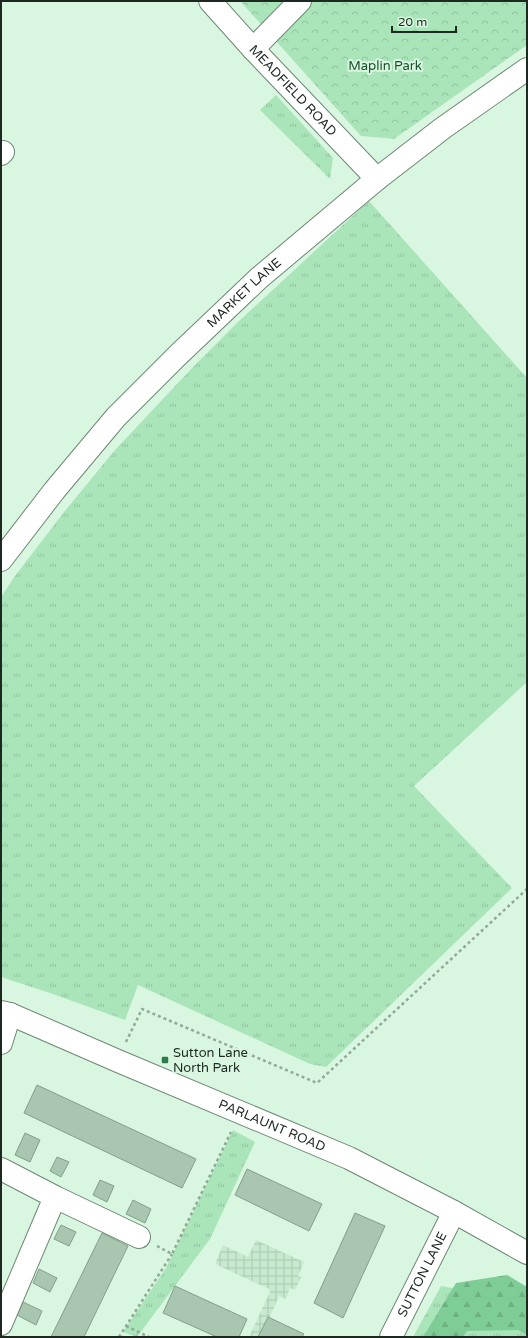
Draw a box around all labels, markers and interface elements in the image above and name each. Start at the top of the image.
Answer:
scale bar [392,8,456,34]
text: 20 m [398,15,427,29]
street label: MEADFIELD ROAD [246,42,340,140]
park label: Maplin Park [348,58,422,74]
street label: MARKET LANE [204,255,285,331]
place label: Sutton Lane North Park [173,1045,248,1076]
marker: Sutton Lane North Park [160,1055,170,1065]
street label: PARLAUNT ROAD [216,1096,328,1155]
street label: SUTTON LANE [394,1229,451,1320]

